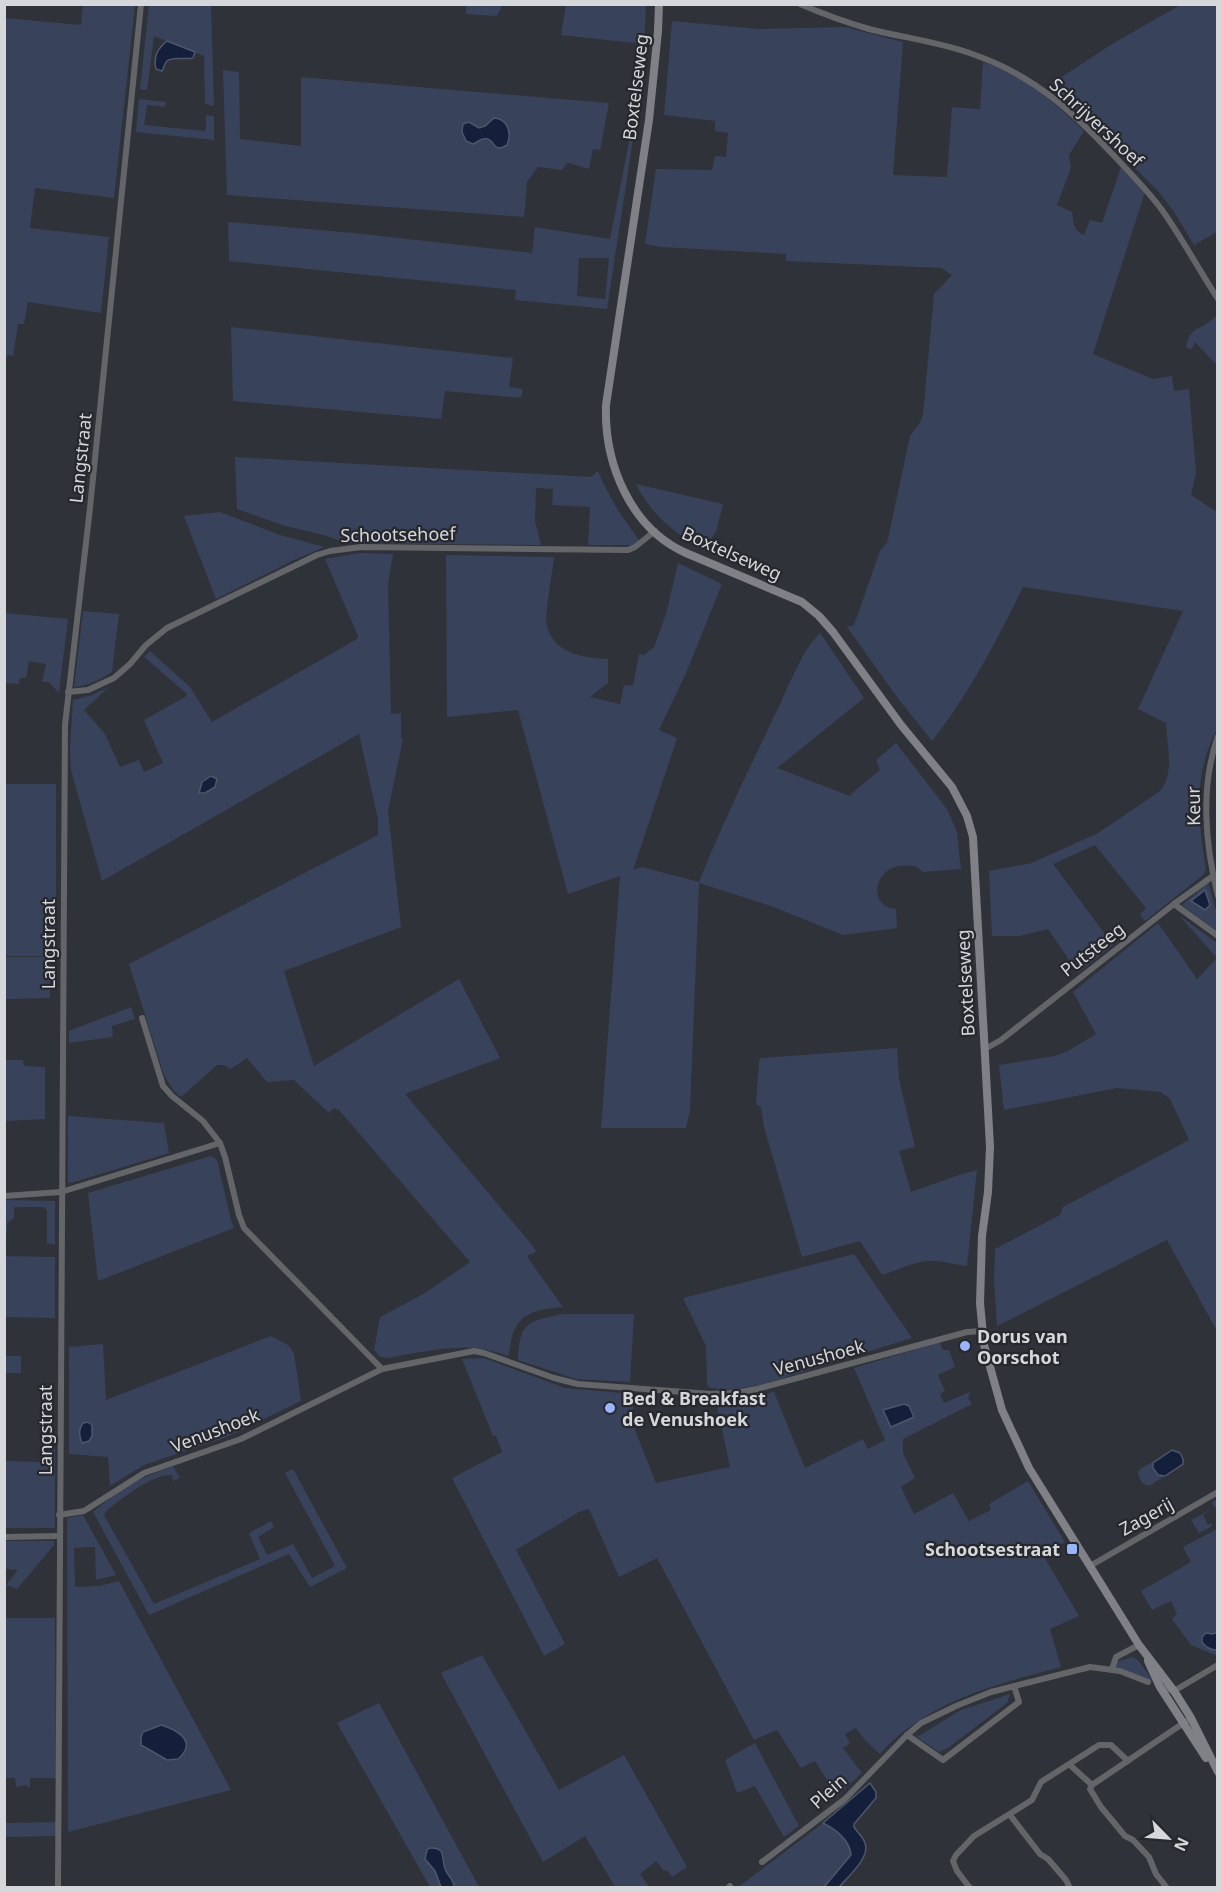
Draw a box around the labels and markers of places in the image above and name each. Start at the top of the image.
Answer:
place label: Dorus van Oorschot [977,1324,1068,1369]
marker: Dorus van Oorschot [958,1339,972,1353]
place label: Bed & Breakfast de Venushoek [622,1386,766,1431]
marker: Bed & Breakfast de Venushoek [603,1401,617,1415]
place label: Schootsestraat [925,1537,1060,1561]
marker: Schootsestraat [1065,1542,1079,1556]

